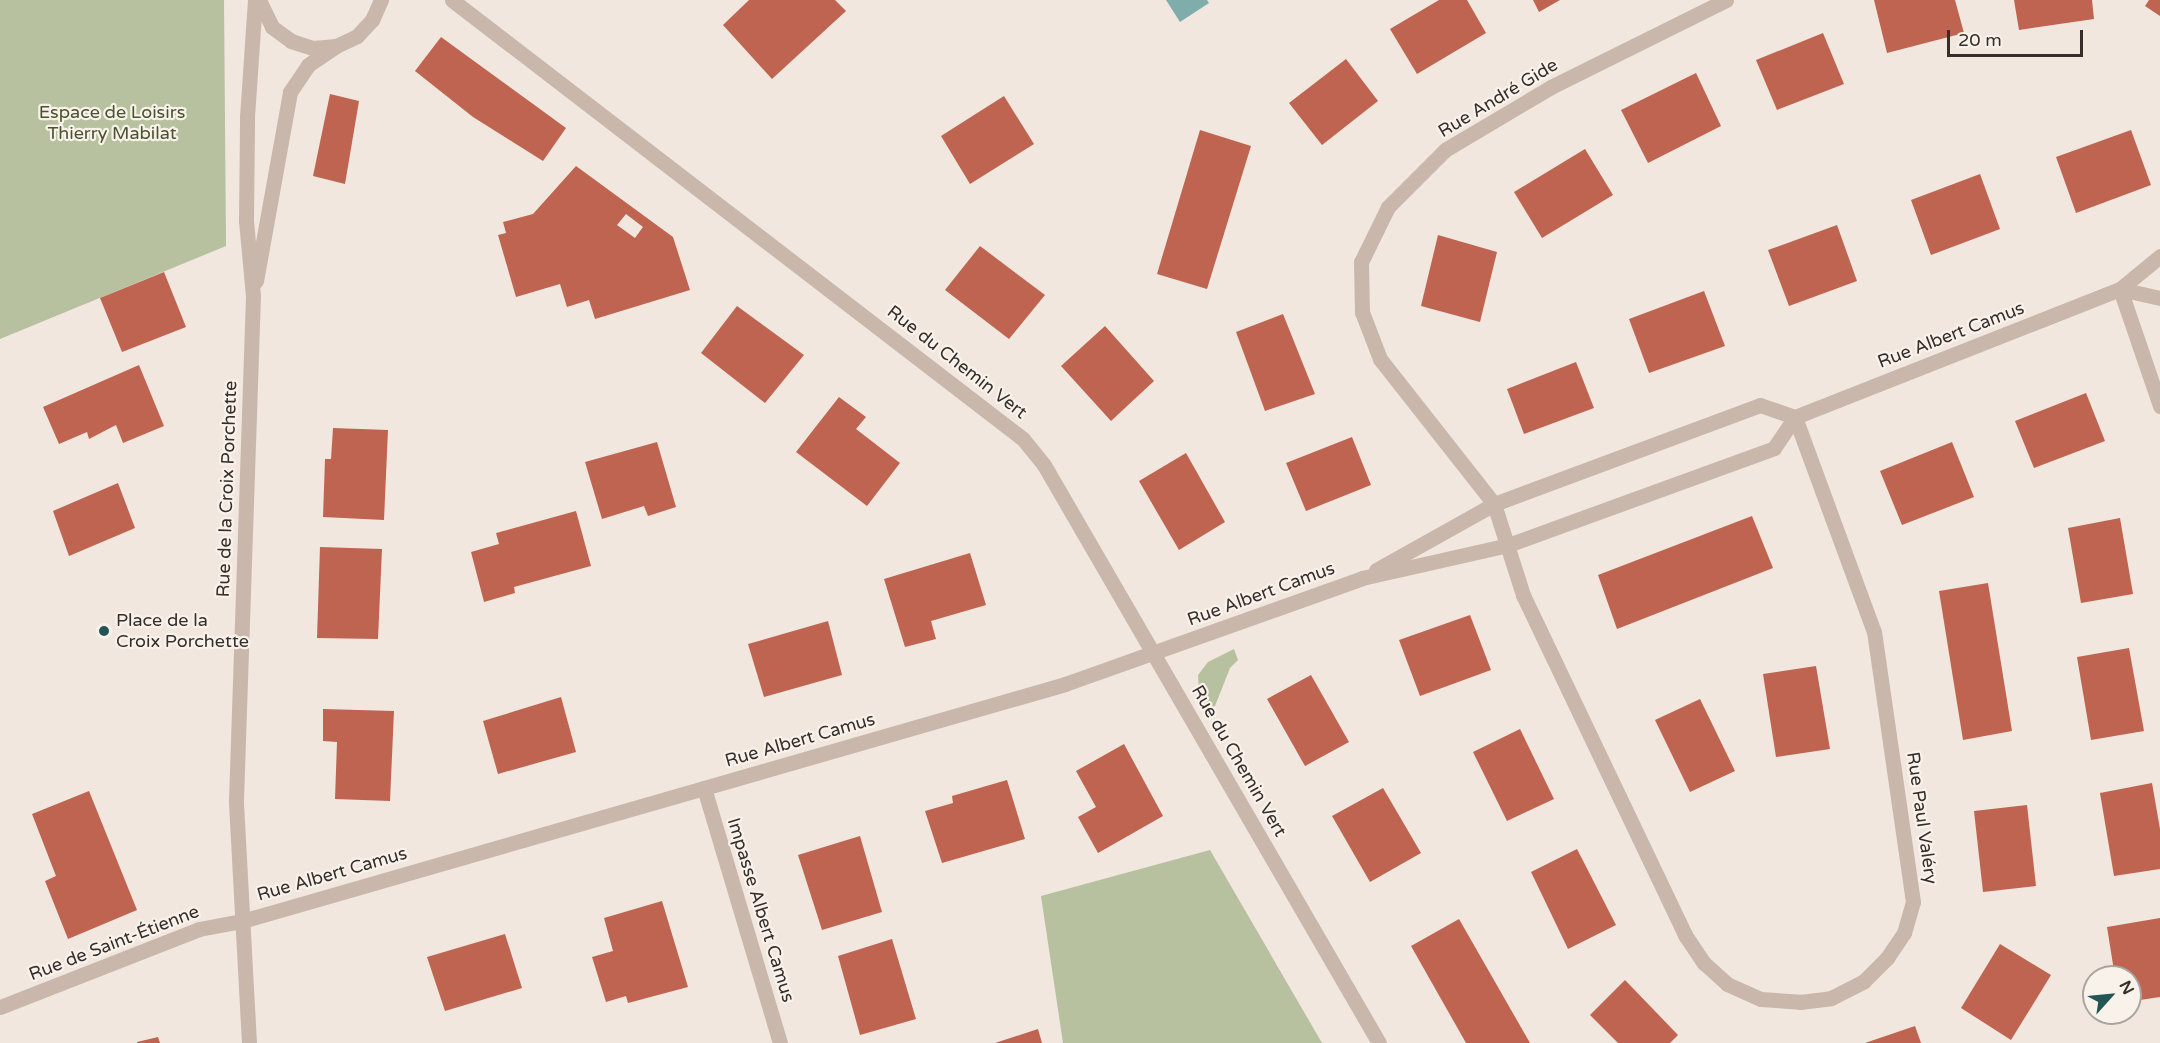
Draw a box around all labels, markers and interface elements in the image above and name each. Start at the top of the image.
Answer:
scale bar [1950,18,2086,56]
text: 20 m [1958,29,2002,51]
street label: Rue André Gide [1434,54,1562,142]
park label: Espace de Loisirs Thierry Mabilat [39,102,185,144]
street label: Rue Albert Camus [1875,297,2027,373]
street label: Rue du Chemin Vert [883,301,1031,423]
street label: Rue de la Croix Porchette [212,380,242,598]
street label: Rue Albert Camus [1184,557,1338,631]
place label: Place de la Croix Porchette [116,610,249,652]
marker: Place de la Croix Porchette [97,624,111,638]
street label: Rue du Chemin Vert [1187,681,1291,841]
street label: Rue Albert Camus [722,708,878,772]
street label: Rue Paul Valéry [1902,751,1942,885]
street label: Impasse Albert Camus [723,815,799,1005]
street label: Rue Albert Camus [254,842,410,906]
street label: Rue de Saint-Étienne [26,901,202,985]
north arrow [2082,965,2142,1025]
text: N [2114,977,2138,998]

